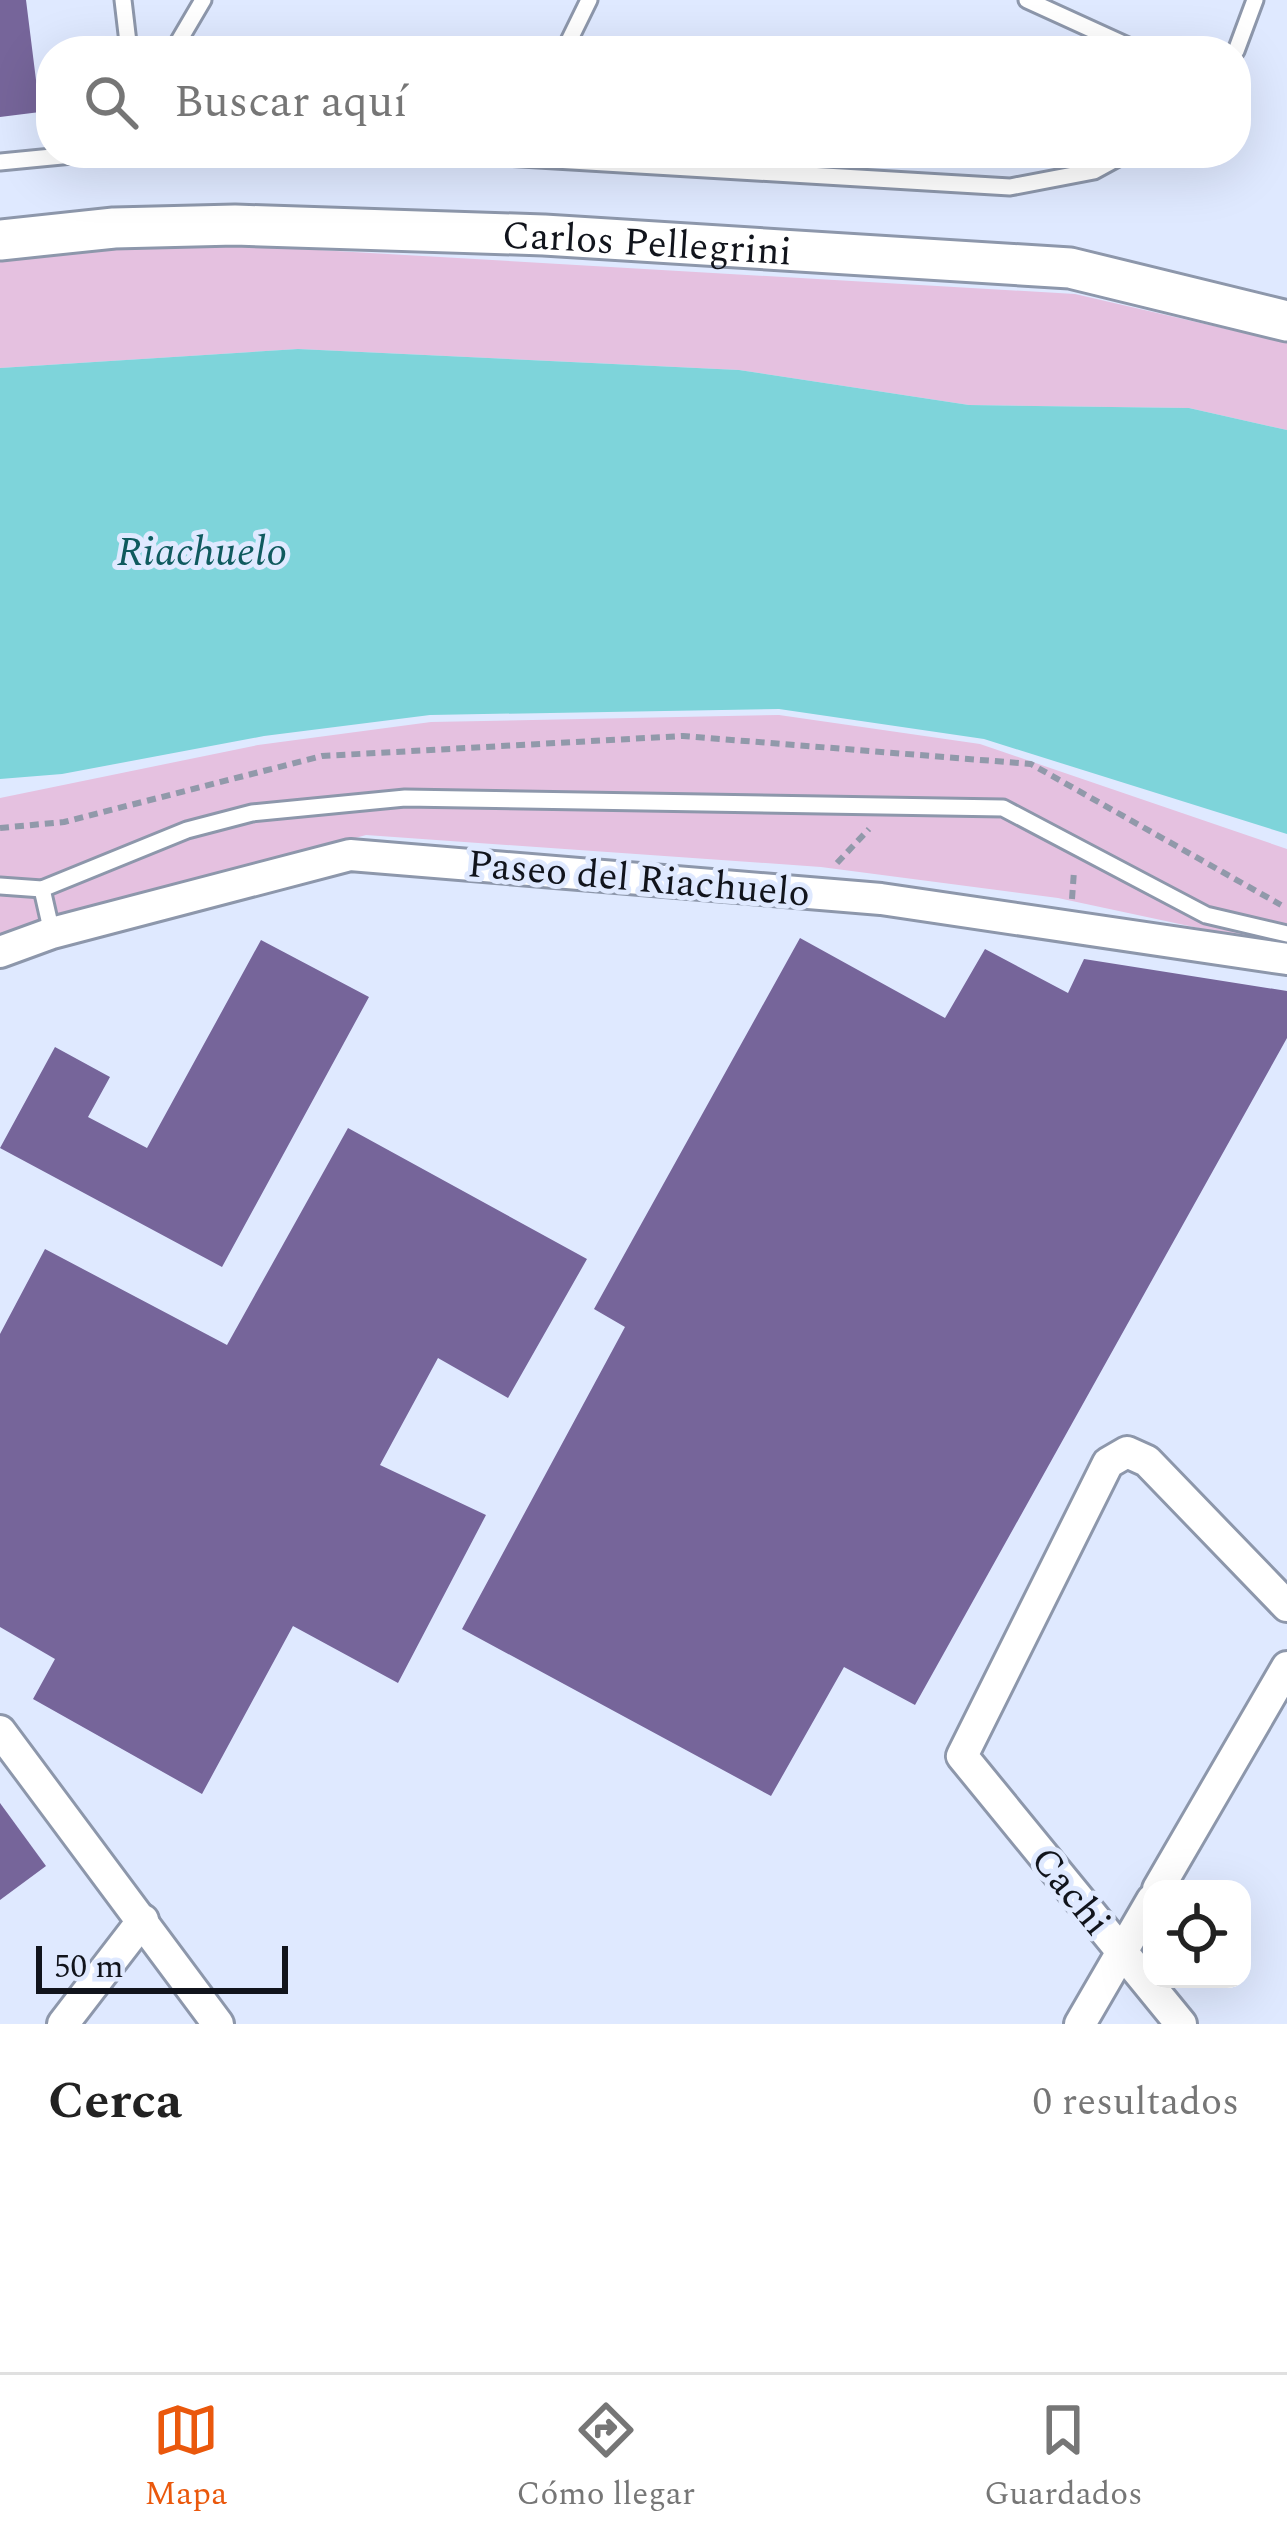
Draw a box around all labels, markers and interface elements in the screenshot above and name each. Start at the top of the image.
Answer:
search box [36,36,1251,168]
text: Buscar aquí [174,68,407,137]
icon: search [78,69,144,135]
street label: Carlos Pellegrini [501,207,793,282]
water label: Riachuelo [117,521,287,584]
street label: Paseo del Riachuelo [465,835,812,924]
street label: Cachi [1015,1834,1125,1949]
map controls [1143,1880,1251,1988]
button: locate [1143,1880,1251,1988]
scale bar [36,1940,288,1993]
text: 50 m [54,1942,124,1992]
text: Cerca [48,2063,182,2141]
text: 0 resultados [1033,2073,1239,2132]
tab: Mapa [145,2397,227,2519]
tab: Cómo llegar [517,2397,695,2519]
tab: Guardados [984,2397,1142,2519]

